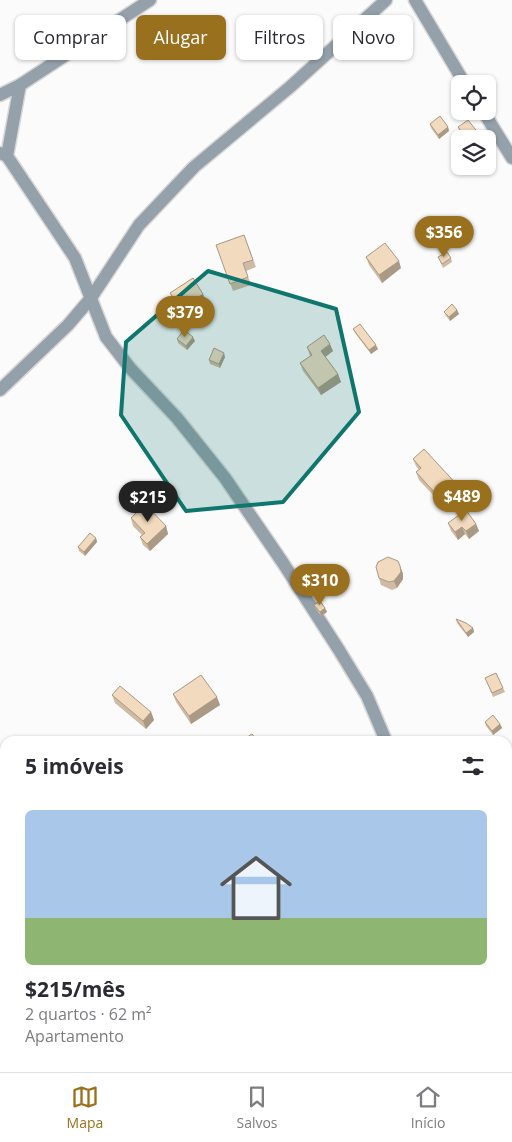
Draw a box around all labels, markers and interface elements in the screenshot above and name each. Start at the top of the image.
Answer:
chip: Comprar [15,15,126,60]
chip: Alugar [136,15,226,60]
chip: Filtros [236,15,323,60]
chip: Novo [333,15,413,60]
map controls [451,75,496,175]
button: locate [451,75,496,120]
button: layers [451,130,496,175]
pin: $356 [414,216,474,258]
text: $356 [426,221,462,243]
pin: $379 [155,296,215,338]
text: $379 [167,301,203,323]
pin: $215 [118,480,178,523]
pin: $489 [432,480,492,522]
text: $489 [444,485,480,507]
text: $215 [130,486,166,508]
pin: $310 [290,564,350,606]
text: $310 [302,569,338,591]
text: 5 imóveis [25,752,124,780]
icon: filters [459,752,487,780]
icon: home [211,843,301,933]
text: $215/mês [25,975,125,1003]
text: 2 quartos · 62 m² [25,1003,152,1025]
text: Apartamento [25,1025,124,1047]
tab: Mapa [67,1083,103,1132]
tab: Salvos [236,1083,278,1132]
tab: Início [411,1083,445,1132]

